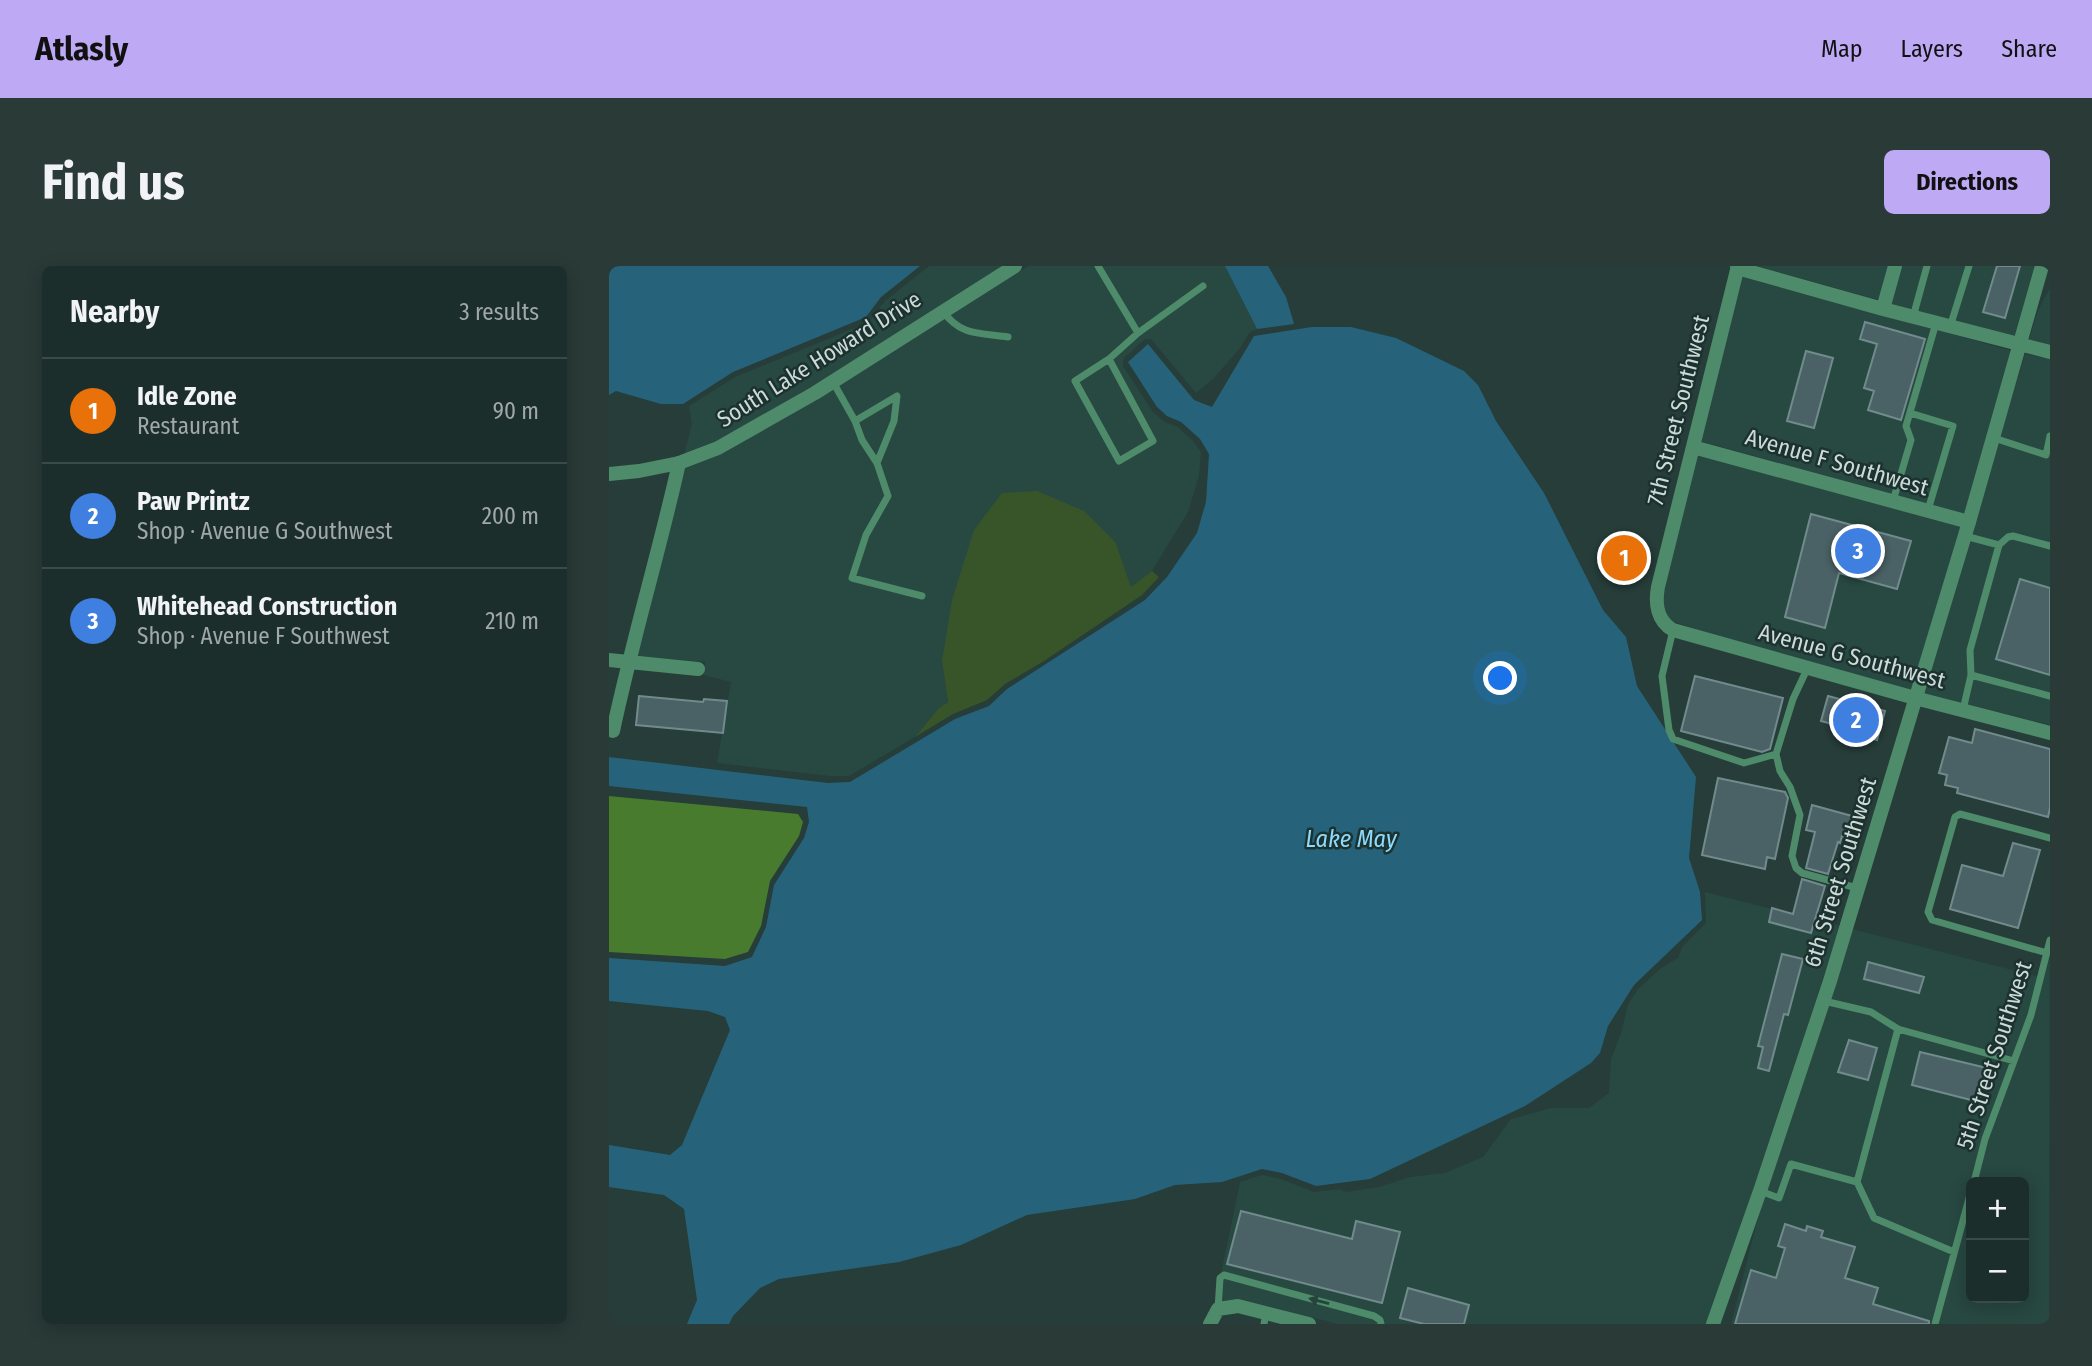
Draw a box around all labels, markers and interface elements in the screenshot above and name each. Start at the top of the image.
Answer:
text: Atlasly [35,29,128,69]
text: Map [1821,35,1863,63]
text: Layers [1901,35,1963,63]
text: Share [2001,35,2057,63]
button: Directions [1884,150,2050,214]
text: Find us [42,153,185,212]
street label: South Lake Howard Drive [712,285,926,433]
text: Nearby [70,294,159,330]
text: 3 results [459,298,539,326]
street label: 7th Street Southwest [1641,311,1715,508]
text: Idle Zone [137,381,237,412]
text: 1 [88,397,98,425]
text: 90 m [493,397,539,425]
text: Restaurant [137,412,239,440]
street label: Avenue F Southwest [1742,423,1932,502]
text: Paw Printz [137,486,250,517]
text: 2 [88,502,98,530]
text: 200 m [482,502,539,530]
text: Shop · Avenue G Southwest [137,517,393,545]
pin: 3 [1835,525,1881,577]
pin: 1 [1601,532,1647,584]
text: Whitehead Construction [137,591,397,622]
text: 3 [88,607,98,635]
text: 210 m [485,607,539,635]
street label: Avenue G Southwest [1756,618,1949,694]
text: Shop · Avenue F Southwest [137,622,390,650]
your location [1483,661,1517,695]
pin: 2 [1833,694,1879,746]
street label: 6th Street Southwest [1798,773,1882,970]
water label: Lake May [1305,825,1398,853]
street label: 5th Street Southwest [1950,957,2038,1153]
map controls [1966,1177,2029,1303]
button: + [1966,1177,2029,1240]
button: − [1966,1240,2029,1303]
one-way arrow [1308,1295,1330,1306]

